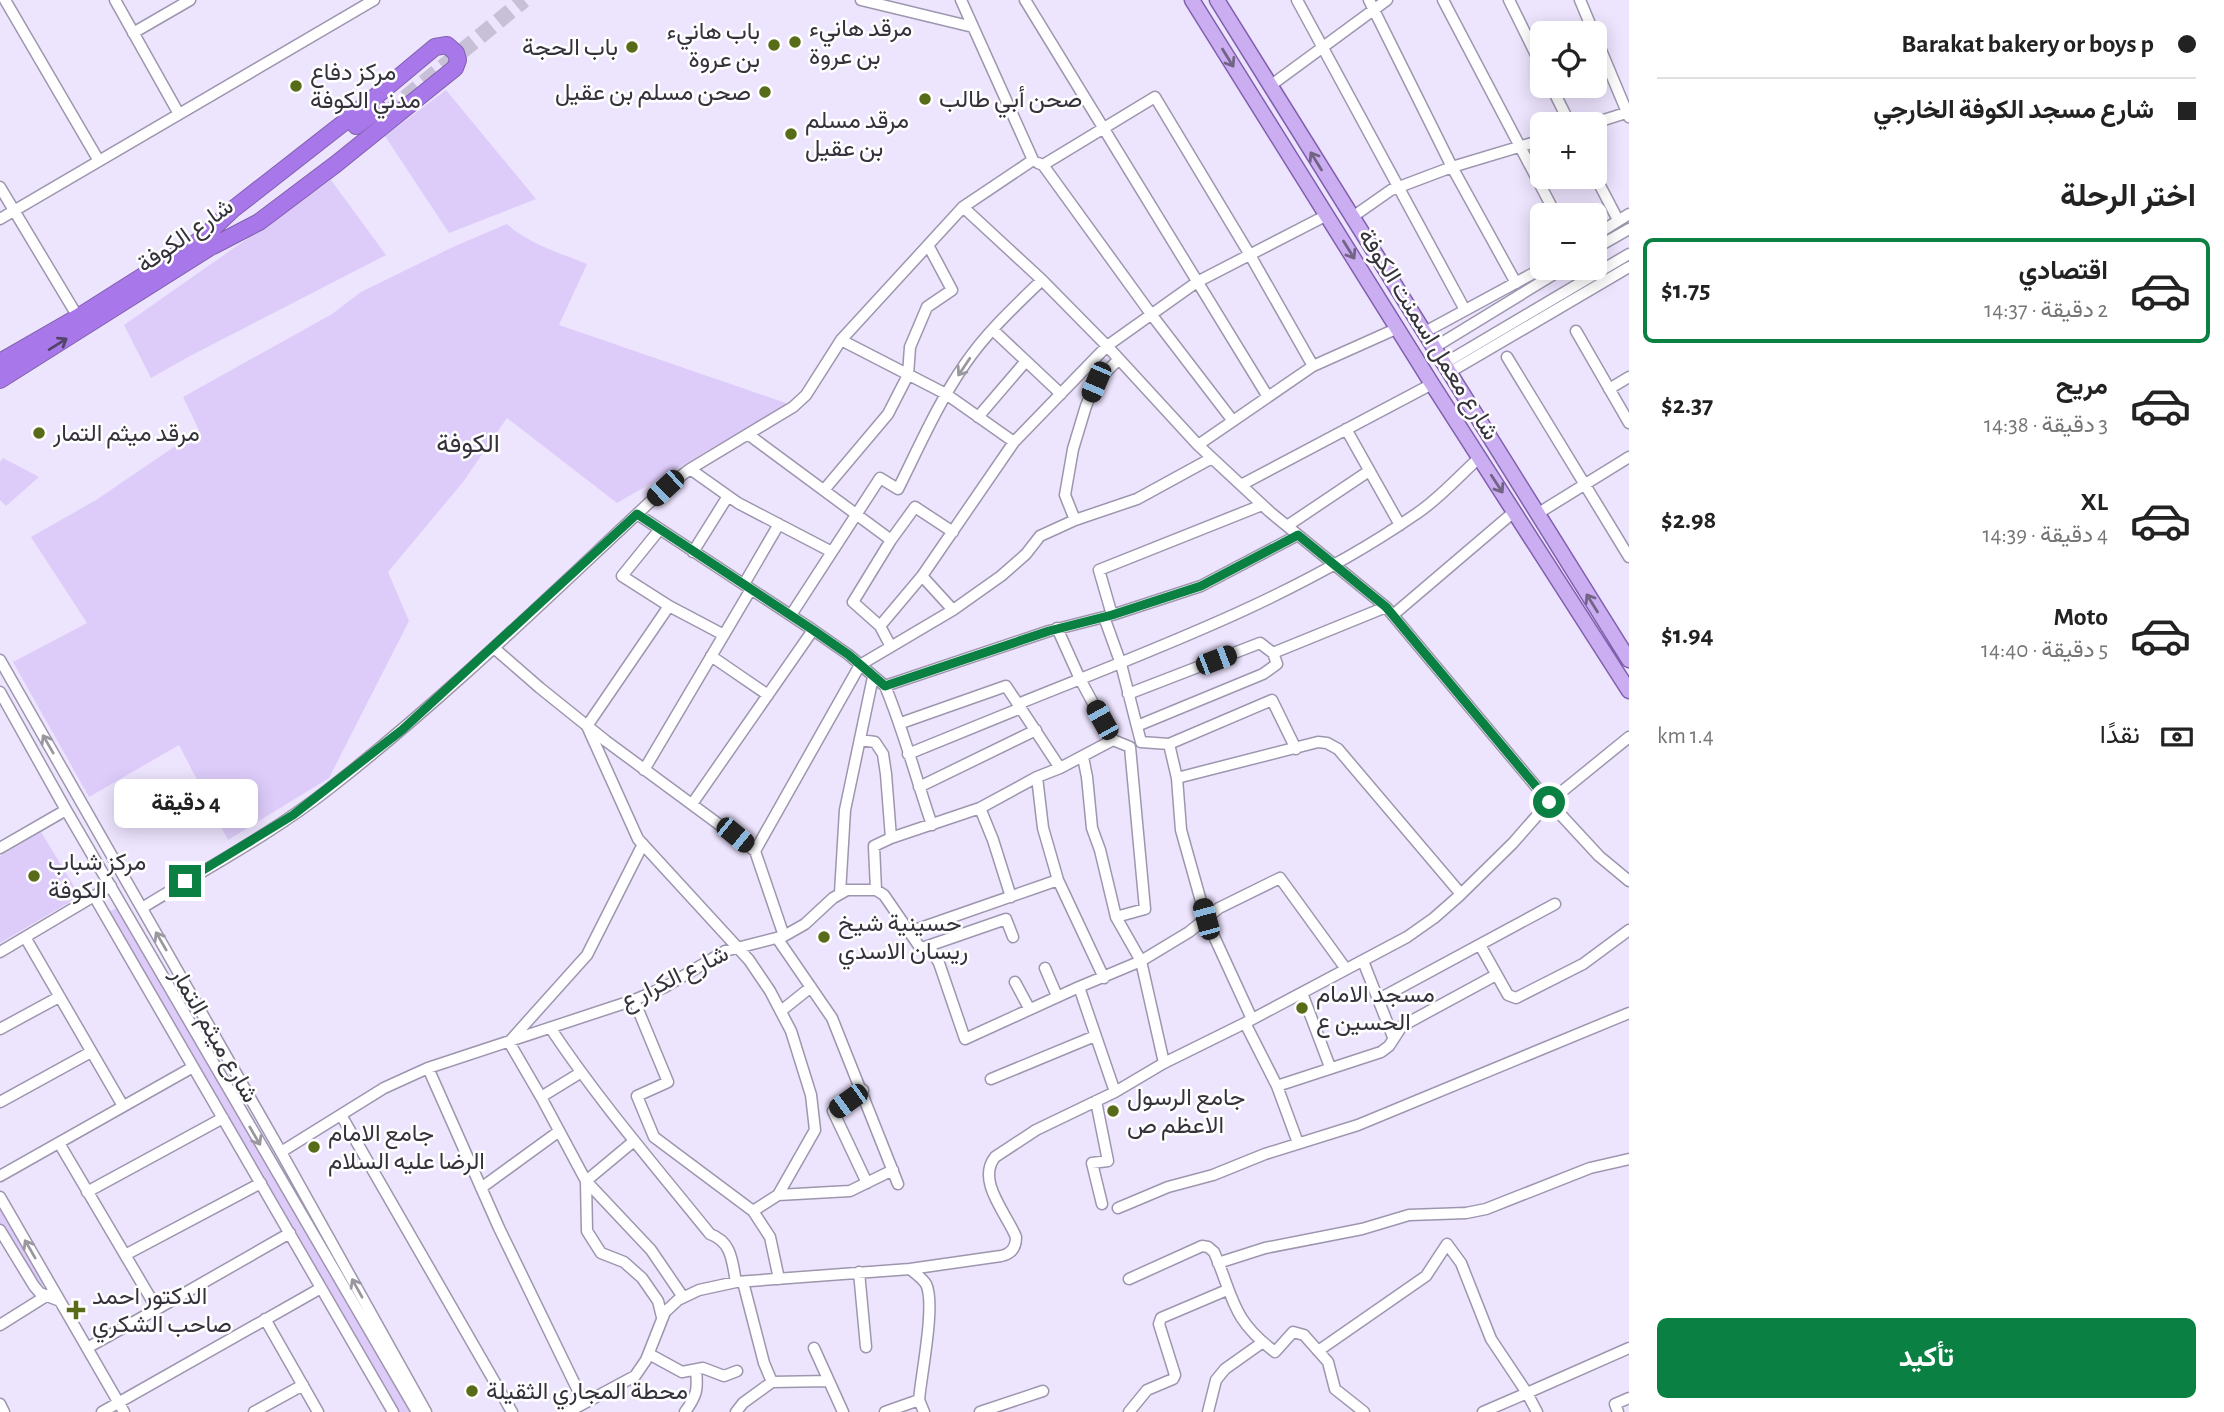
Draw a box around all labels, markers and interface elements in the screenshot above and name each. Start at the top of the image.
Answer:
place label: مرقد هانيء بن عروة [809,17,912,71]
place label: باب هانيء بن عروة [667,20,760,74]
map controls [1530,21,1607,280]
button: locate [1530,21,1607,98]
text: Barakat bakery or boys p [1901,31,2154,57]
marker: مرقد هانيء بن عروة [787,34,803,50]
place label: باب الحجة [522,36,618,61]
marker: باب هانيء بن عروة [766,37,782,53]
marker: باب الحجة [624,39,640,55]
one-way arrow [1222,47,1236,67]
place label: مركز دفاع مدني الكوفة [310,61,421,119]
marker: مركز دفاع مدني الكوفة [288,78,304,94]
place label: صحن مسلم بن عقيل [555,81,751,108]
marker: صحن مسلم بن عقيل [757,84,773,100]
place label: صحن أبي طالب [939,85,1082,118]
marker: صحن أبي طالب [917,91,933,107]
text: شارع مسجد الكوفة الخارجي [1873,97,2154,123]
place label: مرقد مسلم بن عقيل [805,109,909,162]
button: + [1530,112,1607,189]
marker: مرقد مسلم بن عقيل [783,126,799,142]
one-way arrow [1308,151,1322,171]
text: اختر الرحلة [2060,180,2196,212]
street label: شارع الكوفة [133,194,240,280]
button: − [1530,203,1607,280]
street label: شارع معمل اسمنت الكوفة [1351,225,1503,446]
one-way arrow [1343,240,1357,260]
text: اقتصادي [2019,258,2108,284]
icon: car [2129,259,2192,322]
text: $1.75 [1661,277,1710,303]
text: 2 دقيقة · 14:37 [1984,299,2108,322]
one-way arrow [48,337,68,351]
one-way arrow [956,357,971,376]
car [1079,359,1114,405]
text: مريح [2056,373,2108,399]
icon: car [2129,374,2192,437]
text: $2.37 [1661,392,1713,418]
text: 3 دقيقة · 14:38 [1984,414,2108,437]
place label: مرقد ميثم التمار [52,422,200,449]
marker: مرقد ميثم التمار [31,425,47,441]
district label: الكوفة [436,431,500,459]
car [643,466,688,510]
one-way arrow [1490,474,1504,493]
text: XL [2081,489,2108,515]
icon: car [2129,489,2192,552]
text: $2.98 [1661,507,1716,533]
text: 4 دقيقة · 14:39 [1983,524,2108,547]
one-way arrow [1585,593,1599,613]
text: Moto [2053,604,2108,630]
icon: car [2129,604,2192,667]
text: $1.94 [1661,622,1714,648]
text: 5 دقيقة · 14:40 [1981,639,2108,662]
car [1193,643,1240,677]
car [1083,697,1122,743]
icon: cash [2158,718,2196,756]
text: نقدًا [2100,722,2140,748]
text: 1.4 km [1657,725,1714,748]
one-way arrow [41,734,55,754]
callout: 4 دقيقة [113,780,257,828]
route start [1533,786,1565,818]
text: 4 دقيقة [151,792,221,815]
car [713,814,758,856]
place label: مركز شباب الكوفة [48,851,146,905]
route end [169,865,201,897]
marker: مركز شباب الكوفة [26,868,42,884]
car [1191,896,1222,942]
place label: حسينية شيخ ريسان الاسدي [838,912,968,970]
marker: حسينية شيخ ريسان الاسدي [816,929,832,945]
one-way arrow [154,931,167,952]
street label: شارع الكرار ع [617,941,734,1017]
street label: شارع ميثم التمار [163,963,262,1108]
place label: مسجد الامام الحسين ع [1316,983,1435,1038]
marker: مسجد الامام الحسين ع [1294,1000,1310,1016]
car [825,1080,872,1122]
place label: جامع الرسول الاعظم ص [1127,1086,1245,1141]
marker: جامع الرسول الاعظم ص [1105,1103,1121,1119]
place label: جامع الامام الرضا عليه السلام [328,1122,485,1177]
one-way arrow [248,1125,262,1145]
marker: جامع الامام الرضا عليه السلام [306,1139,322,1155]
one-way arrow [23,1239,36,1260]
one-way arrow [350,1279,364,1299]
place label: الدكتور احمد صاحب الشكري [92,1285,232,1343]
marker: الدكتور احمد صاحب الشكري [66,1300,86,1320]
button: تأكيد [1657,1318,2196,1398]
place label: محطة المجاري الثقيلة [486,1380,688,1410]
marker: محطة المجاري الثقيلة [464,1383,480,1399]

